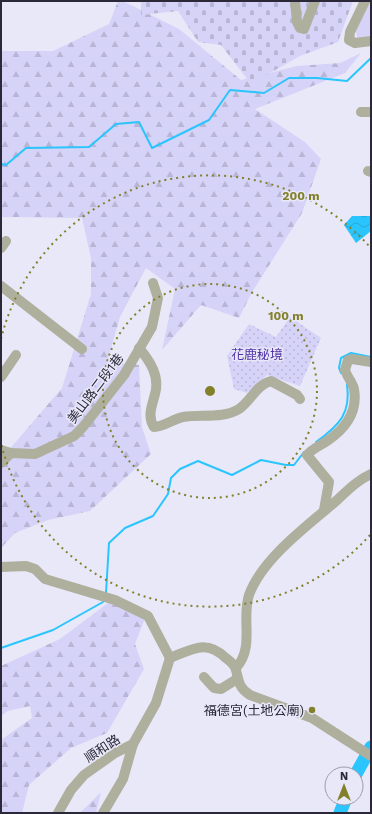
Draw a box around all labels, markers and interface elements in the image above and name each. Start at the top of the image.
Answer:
text: 200 m [282,189,320,203]
text: 100 m [268,309,304,323]
park label: 花鹿秘境 [231,347,283,362]
street label: 美山路二段1巷 [64,351,126,426]
centre of rings [203,384,217,398]
place label: 福德宮(土地公廟) [204,703,304,718]
marker: 福德宮(土地公廟) [307,705,317,715]
street label: 順和路 [82,732,123,765]
north arrow [324,766,364,806]
text: N [340,770,348,783]

